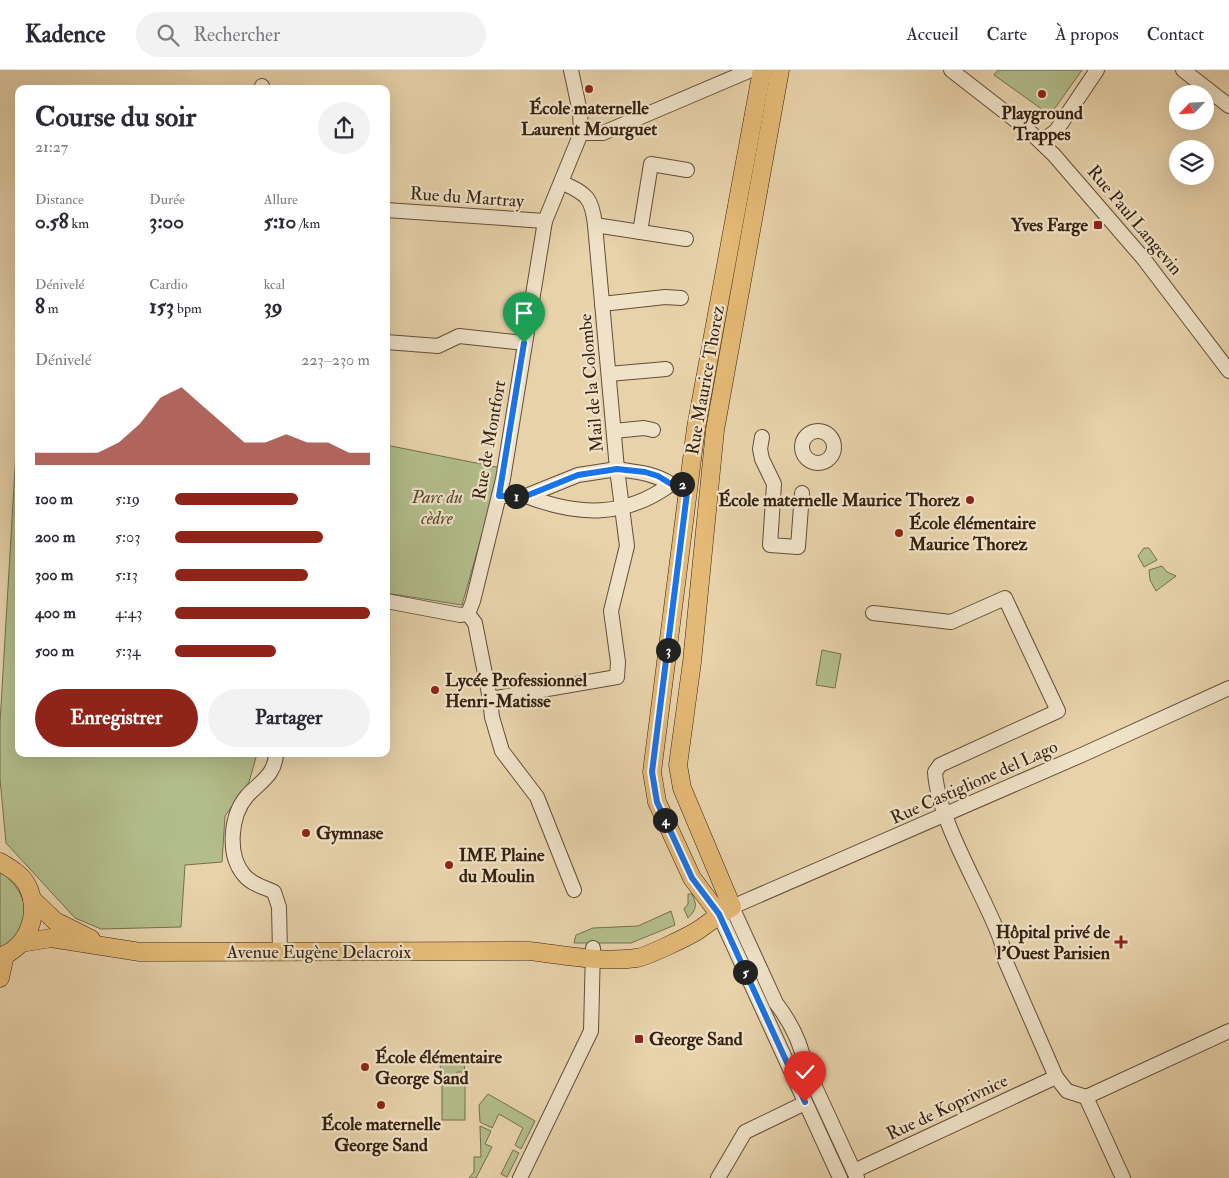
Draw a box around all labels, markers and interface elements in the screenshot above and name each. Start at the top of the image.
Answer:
search box [136,12,486,57]
text: Kadence [25,19,106,50]
icon: search [154,21,182,49]
text: Rechercher [194,23,280,47]
text: Accueil [906,23,959,46]
text: Carte [987,23,1027,46]
text: À propos [1055,23,1119,46]
text: Contact [1147,23,1204,46]
marker: École maternelle Laurent Mourguet [583,83,595,95]
north arrow [1169,85,1214,130]
map controls [1169,85,1214,185]
marker: Playground Trappes [1036,88,1048,100]
place label: École maternelle Laurent Mourguet [521,96,657,141]
text: Course du soir [35,100,196,135]
button: share [318,102,370,154]
place label: Playground Trappes [1001,102,1083,146]
text: 21:27 [35,137,68,157]
button: layers [1169,140,1214,185]
street label: Rue Paul Langevin [1082,161,1187,280]
street label: Rue du Martray [409,182,526,213]
text: Distance [35,191,84,208]
text: Durée [149,191,185,208]
text: Allure [264,191,298,208]
text: 0.58 [35,208,69,235]
text: 3:00 [149,208,184,235]
text: 5:10 [264,208,296,235]
place label: Yves Farge [1010,214,1088,237]
text: km [69,215,89,232]
text: /km [296,215,320,232]
marker: Yves Farge [1092,219,1104,231]
text: Dénivelé [35,276,84,293]
text: Cardio [149,276,188,293]
text: kcal [264,276,285,293]
pin [503,292,545,343]
text: 8 [35,293,45,320]
text: 153 [149,293,174,320]
text: 39 [264,293,282,320]
icon: arrive [510,299,538,327]
text: m [45,300,59,317]
text: bpm [174,300,202,317]
street label: Rue Maurice Thorez [681,303,730,457]
street label: Mail de la Colombe [574,312,609,453]
text: Dénivelé [35,350,91,370]
text: 223–230 m [301,350,370,370]
street label: Rue de Montfort [468,378,511,502]
pin: 2 [670,472,694,496]
text: 2 [679,476,686,493]
pin: 1 [504,484,528,508]
park label: Parc du cèdre [410,486,463,530]
text: 1 [514,488,519,505]
place label: École maternelle Maurice Thorez [718,488,960,512]
text: 100 m [35,489,73,509]
text: 5:19 [115,489,140,509]
marker: École maternelle Maurice Thorez [964,494,976,506]
place label: École élémentaire Maurice Thorez [908,511,1036,556]
text: 200 m [35,527,75,547]
text: 5:03 [115,527,140,547]
marker: École élémentaire Maurice Thorez [893,527,905,539]
text: 300 m [35,565,73,585]
text: 5:13 [115,565,138,585]
text: 400 m [35,603,76,623]
text: 4:43 [115,603,142,623]
pin: 3 [656,638,680,662]
text: 500 m [35,641,74,661]
text: 5:34 [115,641,141,661]
text: 3 [666,642,671,659]
place label: Lycée Professionnel Henri-Matisse [445,669,588,713]
marker: Lycée Professionnel Henri-Matisse [429,684,441,696]
button: Enregistrer [35,689,198,747]
button: Partager [208,689,370,747]
street label: Rue Castiglione del Lago [887,735,1062,830]
pin: 4 [652,808,678,832]
text: 4 [662,812,669,829]
place label: Gymnase [316,822,384,845]
marker: Gymnase [300,827,312,839]
place label: IME Plaine du Moulin [459,844,545,888]
marker: IME Plaine du Moulin [443,859,455,871]
place label: Hôpital privé de l'Ouest Parisien [996,921,1111,965]
marker: Hôpital privé de l'Ouest Parisien [1114,935,1128,949]
street label: Avenue Eugène Delacroix [226,941,411,964]
pin: 5 [732,960,758,984]
text: 5 [742,964,749,981]
place label: George Sand [649,1028,743,1051]
marker: George Sand [633,1033,645,1045]
place label: École élémentaire George Sand [375,1045,502,1090]
pin [784,1051,826,1102]
icon: check [791,1058,819,1086]
marker: École élémentaire George Sand [359,1061,371,1073]
street label: Rue de Koprivnice [883,1069,1012,1146]
marker: École maternelle George Sand [375,1099,387,1111]
place label: École maternelle George Sand [321,1112,441,1157]

